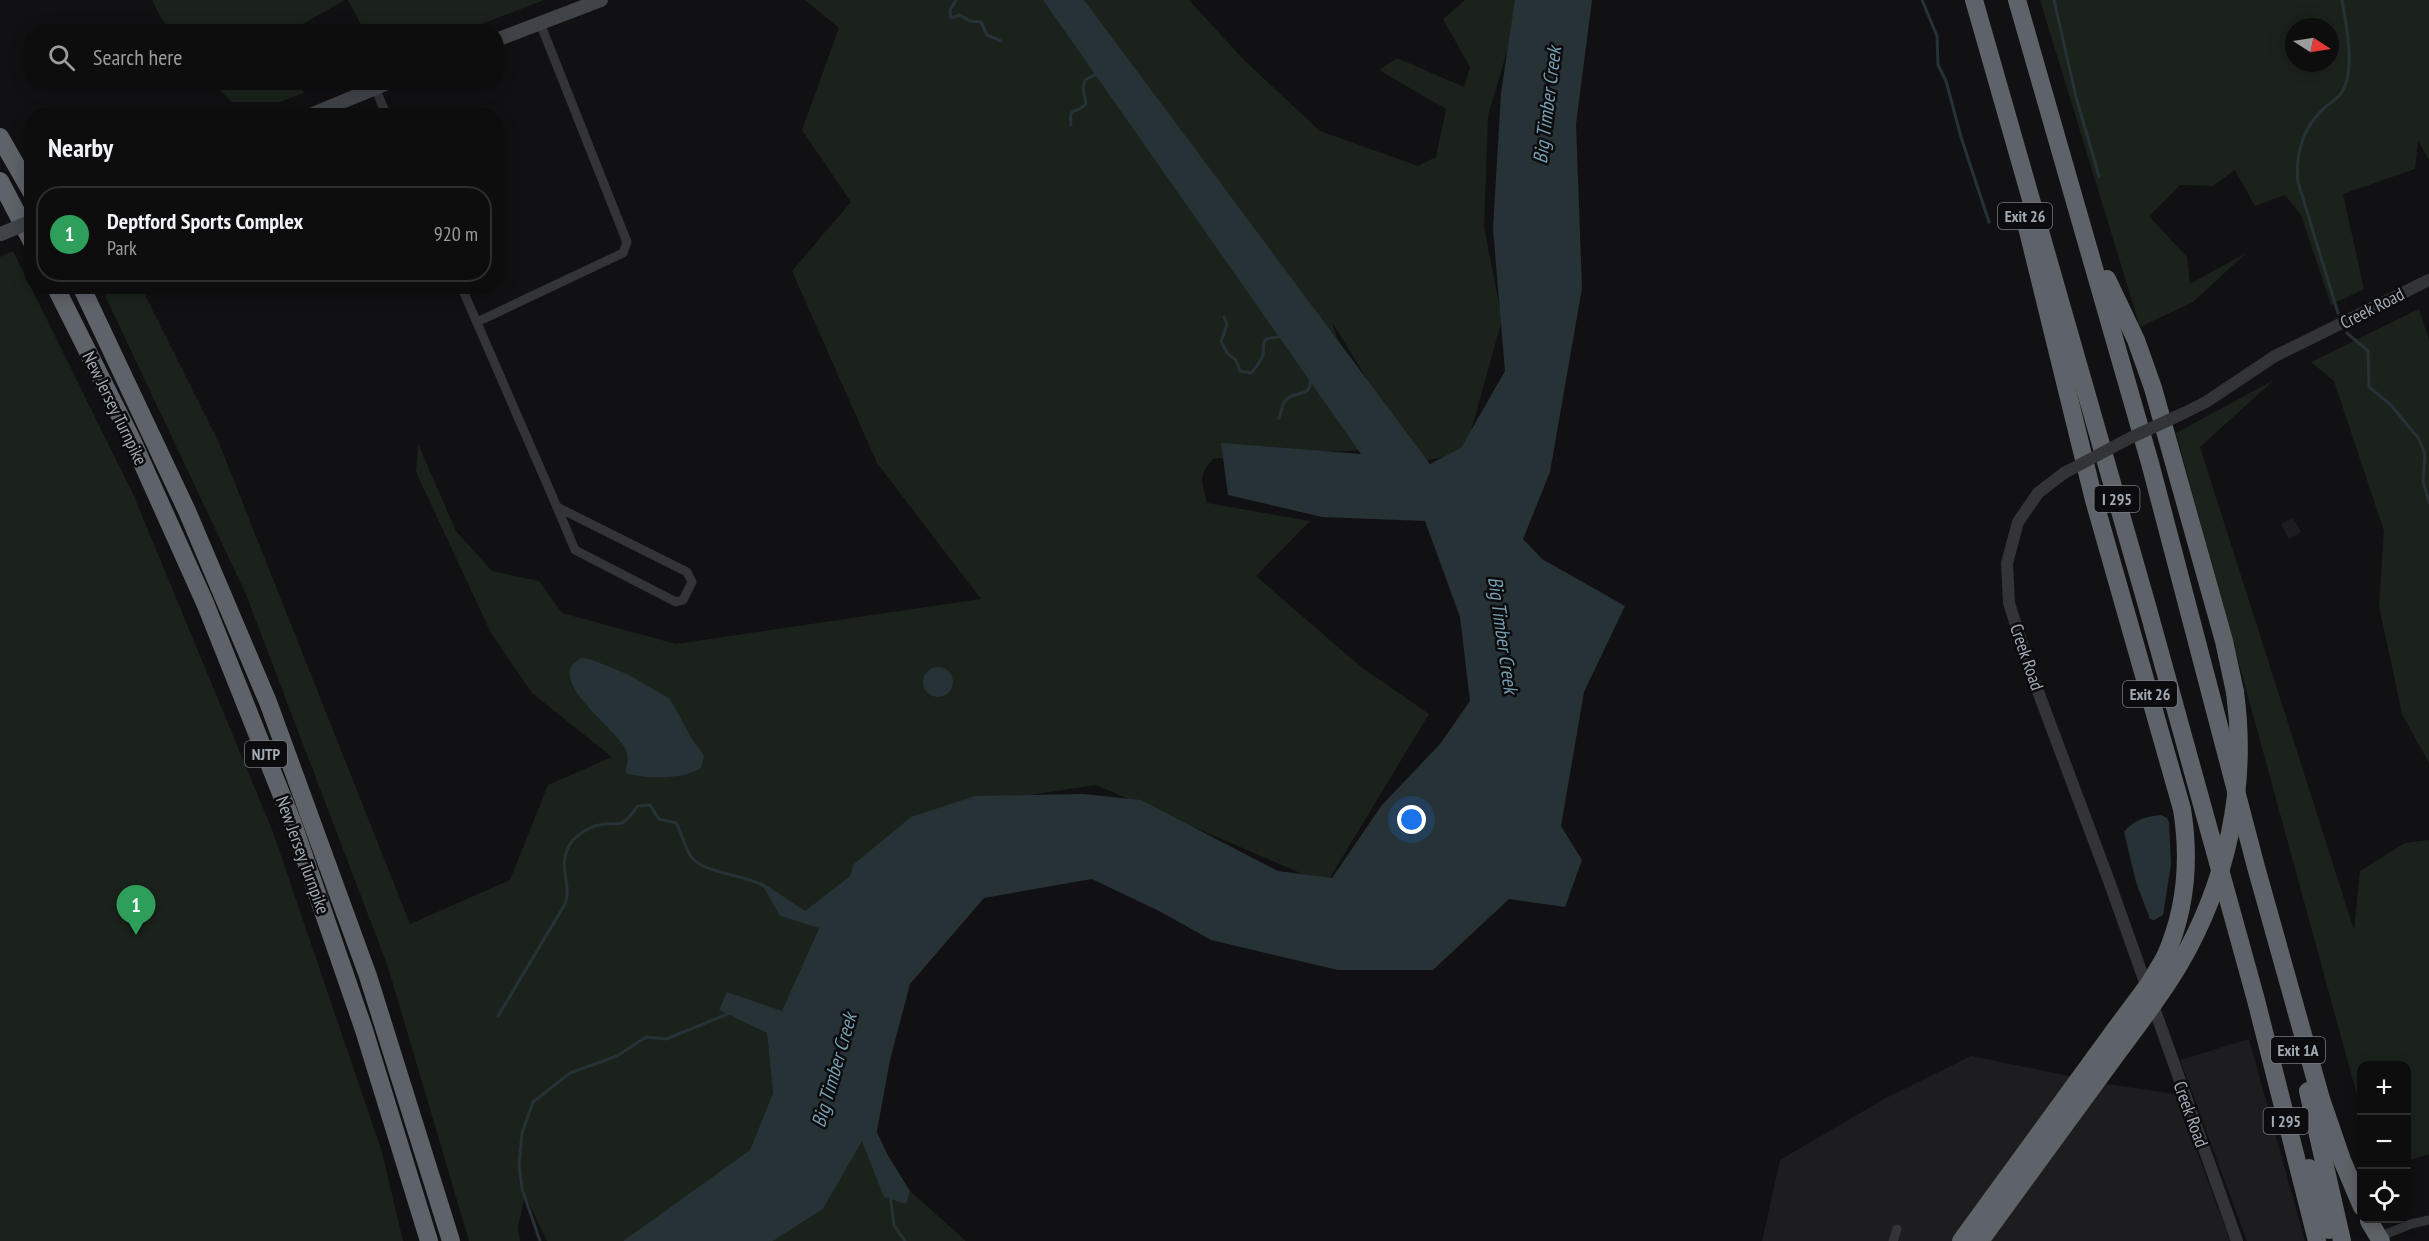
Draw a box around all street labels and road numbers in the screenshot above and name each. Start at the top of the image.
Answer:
road number: Exit 26 [1998,203,2052,229]
street label: Creek Road [2336,282,2408,334]
street label: New Jersey Turnpike [78,347,152,469]
road number: I 295 [2094,486,2140,512]
street label: Creek Road [2005,621,2049,693]
road number: Exit 26 [2123,681,2177,707]
road number: NJTP [245,741,287,767]
street label: New Jersey Turnpike [271,793,335,917]
road number: Exit 1A [2271,1037,2325,1063]
street label: Creek Road [2168,1078,2214,1150]
road number: I 295 [2264,1108,2308,1134]

